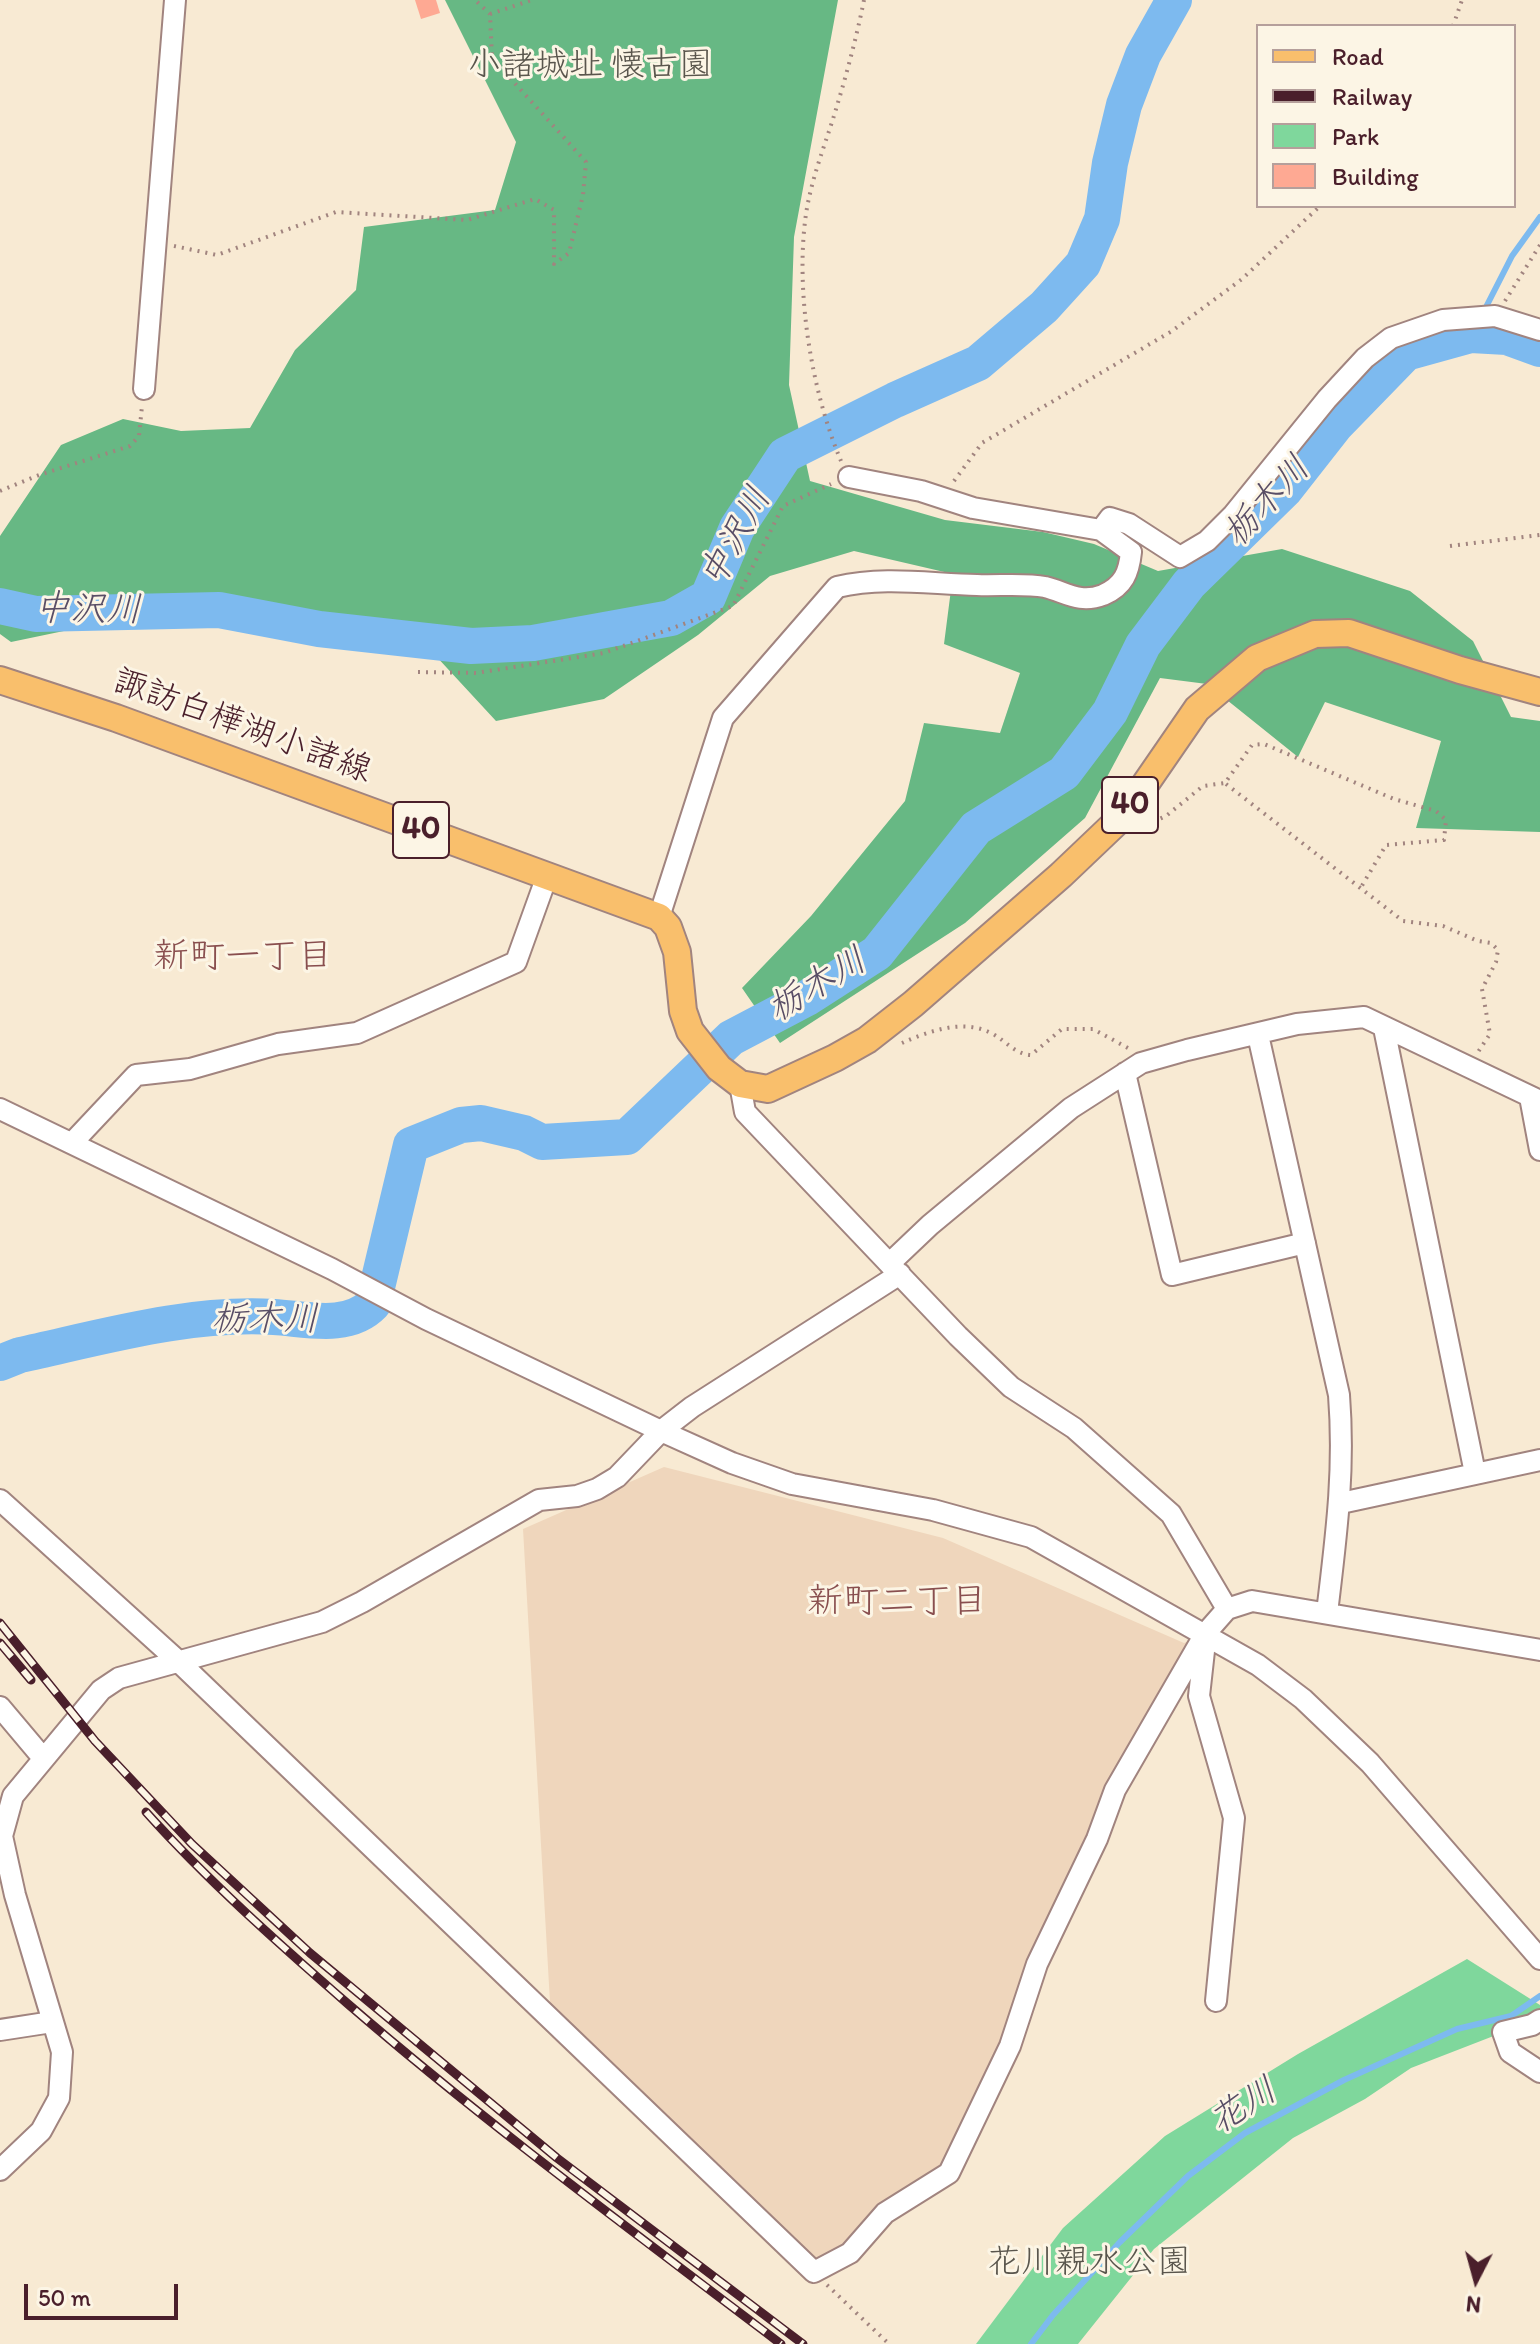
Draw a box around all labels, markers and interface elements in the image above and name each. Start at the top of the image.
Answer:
legend [1256,24,1516,208]
text: Road [1332,42,1384,71]
park label: 小諸城址 懐古園 [467,46,713,86]
text: Railway [1332,82,1412,111]
text: Park [1332,122,1379,151]
text: Building [1332,162,1419,191]
water label: 栃木川 [1215,448,1321,556]
water label: 中沢川 [692,480,782,596]
water label: 中沢川 [34,588,142,634]
street label: 諏訪白樺湖小諸線 [107,661,377,793]
road number: 40 [1102,777,1158,833]
road number: 40 [393,802,449,858]
district label: 新町一丁目 [153,936,333,980]
water label: 栃木川 [761,940,875,1032]
water label: 栃木川 [211,1299,319,1343]
district label: 新町二丁目 [807,1581,987,1625]
water label: 花川 [1202,2070,1286,2144]
north arrow [1436,2240,1516,2320]
park label: 花川親水公園 [987,2243,1191,2283]
scale bar [28,2268,182,2318]
text: 50 m [38,2283,91,2312]
text: N [1465,2290,1482,2319]

